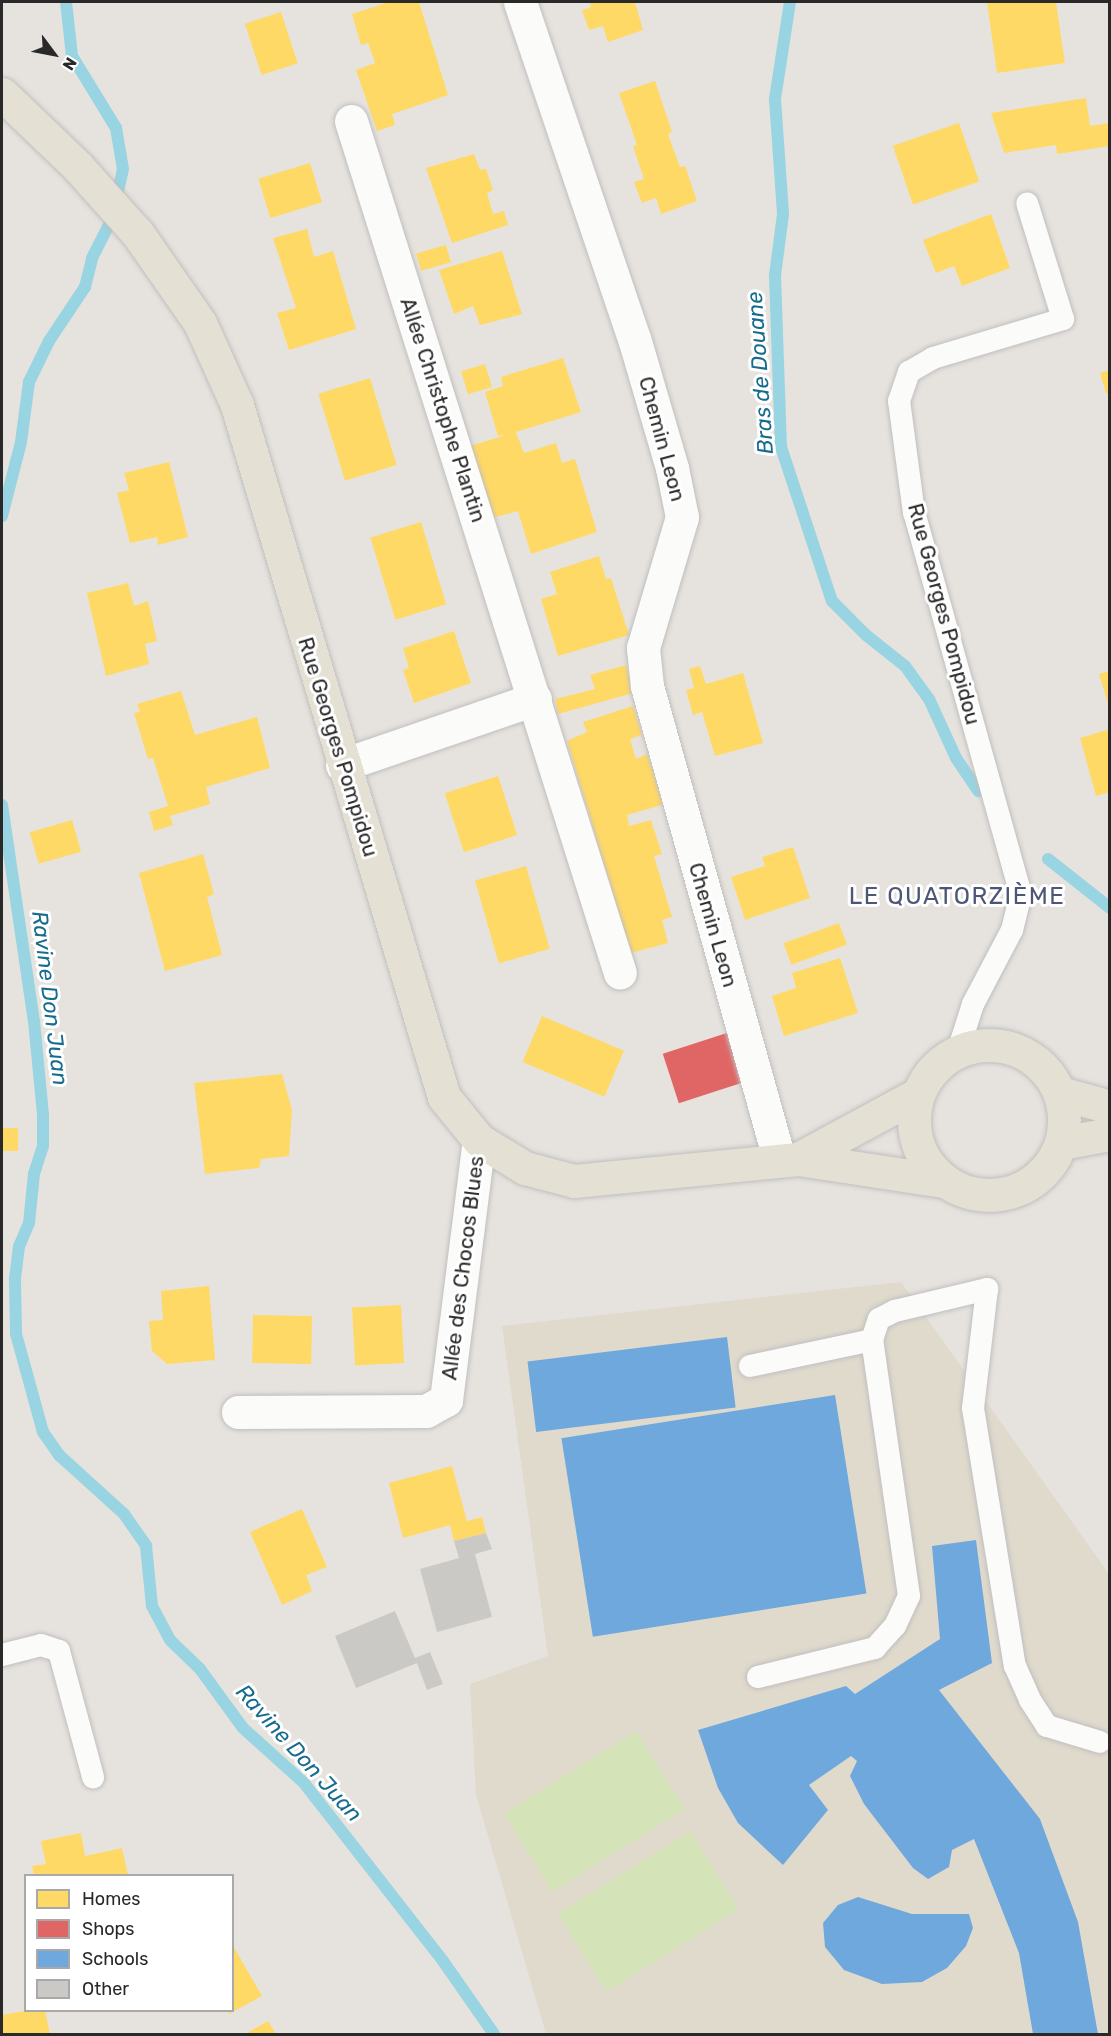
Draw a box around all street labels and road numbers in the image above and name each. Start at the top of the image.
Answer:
street label: Allée Christophe Plantin [395,294,491,526]
street label: Chemin Leon [633,374,691,504]
street label: Rue Georges Pompidou [902,501,986,727]
street label: Rue Georges Pompidou [293,634,383,860]
street label: Chemin Leon [683,860,743,990]
street label: Allée des Chocos Blues [437,1154,489,1382]

